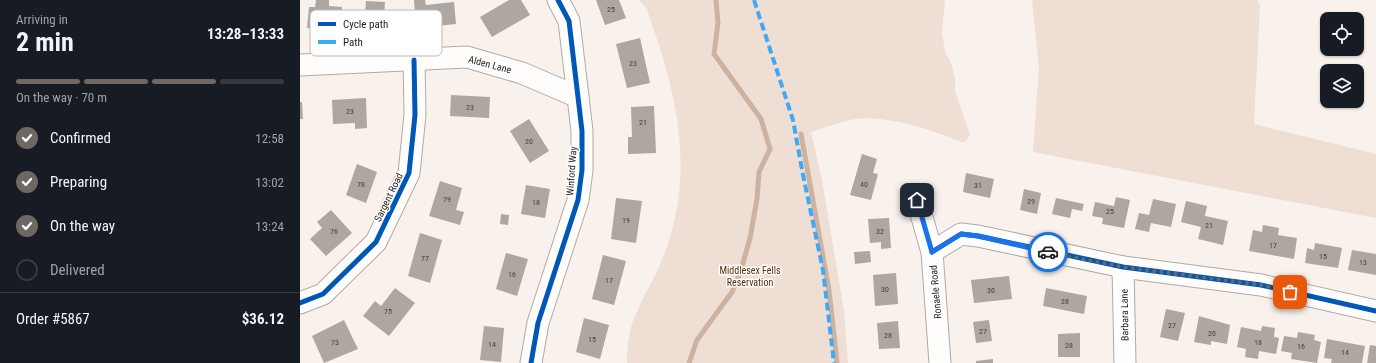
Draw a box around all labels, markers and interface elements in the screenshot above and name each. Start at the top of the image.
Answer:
house number: 25 [607,5,615,14]
legend [310,10,442,56]
text: Arriving in [16,12,68,27]
map controls [1320,12,1364,108]
button: locate [1320,12,1364,56]
text: Cycle path [343,18,388,31]
text: 13:28–13:33 [207,25,284,43]
text: 2 min [16,27,74,57]
text: Path [343,36,363,49]
street label: Alden Lane [467,53,513,76]
house number: 23 [629,59,637,68]
button: layers [1320,64,1364,108]
text: On the way · 70 m [16,90,107,105]
house number: 23 [466,103,474,112]
house number: 23 [346,107,354,116]
house number: 21 [639,118,647,127]
icon: check [16,127,38,149]
text: Confirmed [50,129,111,147]
text: 12:58 [255,131,284,146]
house number: 20 [525,137,533,146]
street label: Winford Way [564,146,579,196]
icon: check [16,171,38,193]
street label: Sargent Road [372,171,405,223]
text: Preparing [50,173,107,191]
text: 13:02 [255,175,284,190]
house number: 78 [357,180,365,189]
house number: 40 [860,180,868,189]
house number: 31 [974,181,982,190]
pin [900,183,934,217]
icon: home [906,189,928,211]
house number: 79 [443,195,451,204]
house number: 29 [1027,197,1035,206]
house number: 18 [532,198,540,207]
house number: 25 [1106,207,1114,216]
icon: check [16,215,38,237]
house number: 19 [622,216,630,225]
text: On the way [50,217,115,235]
text: 13:24 [255,219,284,234]
house number: 21 [1205,221,1213,230]
house number: 76 [330,227,338,236]
house number: 32 [876,227,884,236]
courier [1028,232,1068,272]
icon: car [1037,241,1059,263]
house number: 17 [1269,241,1277,250]
house number: 15 [1319,252,1327,261]
house number: 77 [421,254,429,263]
house number: 13 [1359,258,1367,267]
text: Delivered [50,261,105,279]
park label: Middlesex Fells Reservation [719,265,781,288]
street label: Ronaele Road [928,265,943,319]
house number: 16 [508,270,516,279]
pin [1273,275,1307,309]
house number: 17 [605,276,613,285]
icon: bag [1279,281,1301,303]
house number: 30 [881,285,889,294]
house number: 30 [987,286,995,295]
street label: Barbara Lane [1119,289,1130,341]
house number: 28 [1061,297,1069,306]
house number: 75 [384,307,392,316]
text: Order #5867 [16,310,90,328]
text: $36.12 [242,310,284,328]
house number: 27 [1168,321,1176,330]
house number: 27 [979,327,987,336]
house number: 20 [1208,329,1216,338]
house number: 28 [884,331,892,340]
house number: 15 [588,335,596,344]
house number: 73 [331,338,339,347]
house number: 18 [1254,338,1262,347]
house number: 14 [488,340,496,349]
house number: 28 [1065,341,1073,350]
house number: 16 [1297,342,1305,351]
house number: 14 [1341,348,1349,357]

